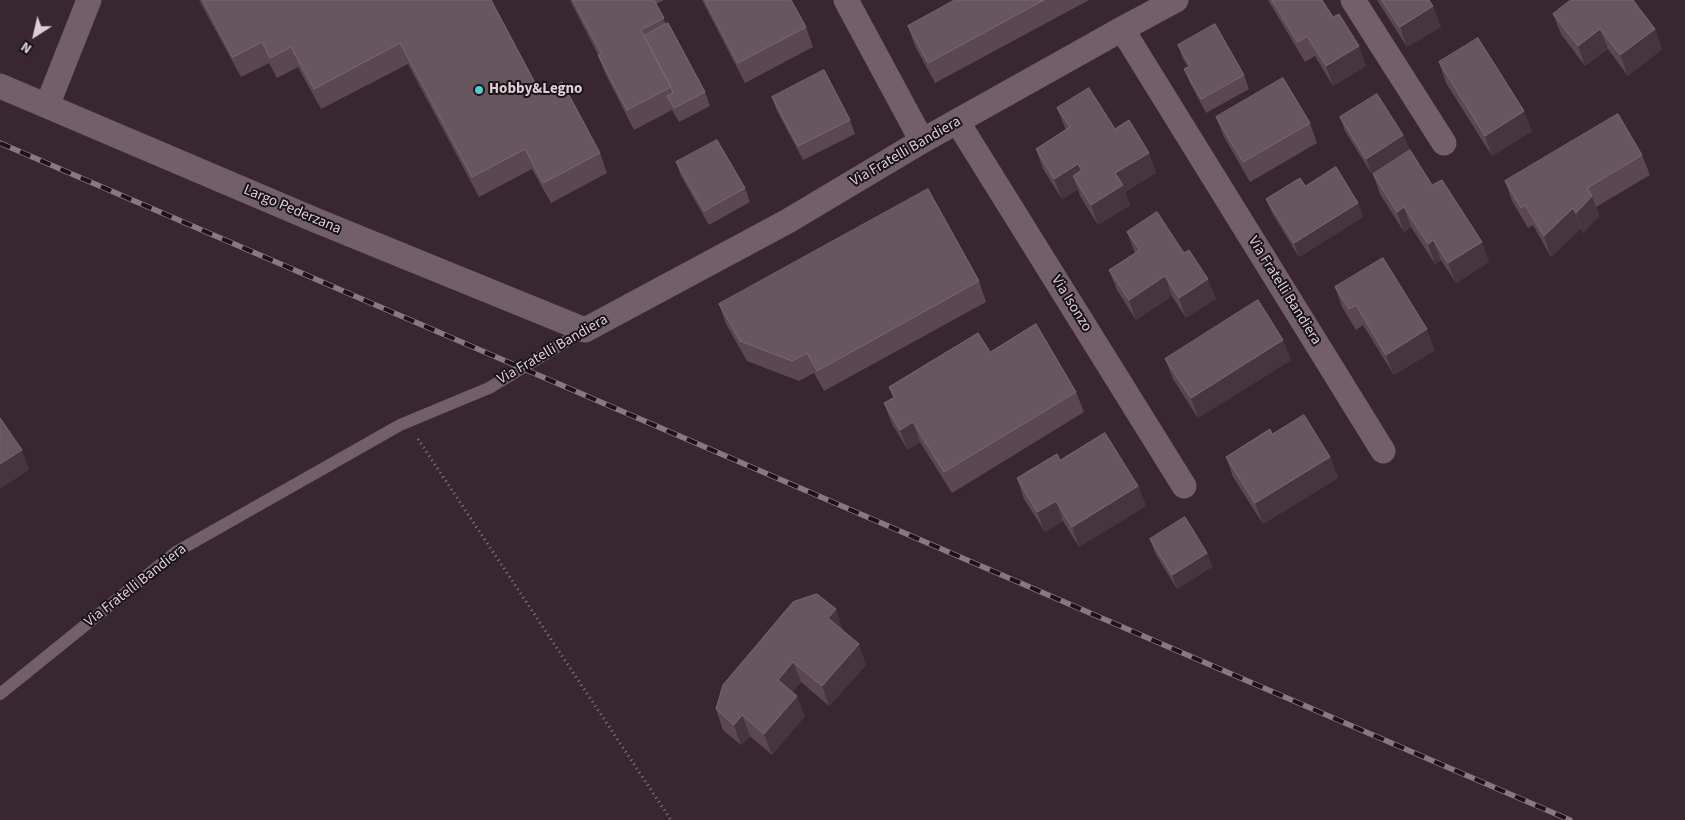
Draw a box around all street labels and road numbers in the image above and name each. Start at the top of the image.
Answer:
street label: Via Fratelli Bandiera [848,113,964,191]
street label: Largo Pederzana [241,181,343,239]
street label: Via Fratelli Bandiera [1243,233,1325,349]
street label: Via Isonzo [1047,273,1095,335]
street label: Via Fratelli Bandiera [495,311,611,389]
street label: Via Fratelli Bandiera [81,541,191,631]

